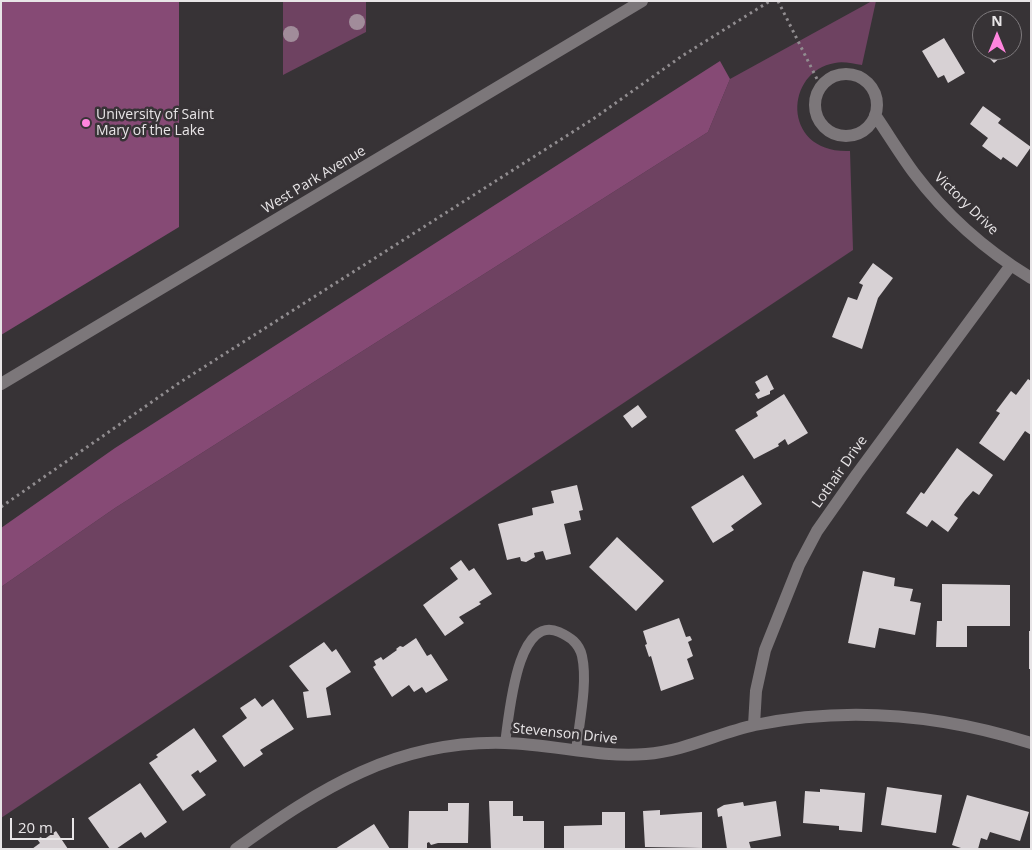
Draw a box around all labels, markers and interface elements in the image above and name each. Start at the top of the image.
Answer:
north arrow [972,10,1022,60]
text: N [991,11,1003,30]
place label: University of Saint Mary of the Lake [96,107,214,140]
marker: University of Saint Mary of the Lake [80,117,92,129]
street label: West Park Avenue [259,142,369,218]
street label: Victory Drive [930,169,1002,239]
street label: Lothair Drive [809,433,871,511]
street label: Stevenson Drive [512,720,618,748]
scale bar [12,808,76,840]
text: 20 m [18,817,53,837]

